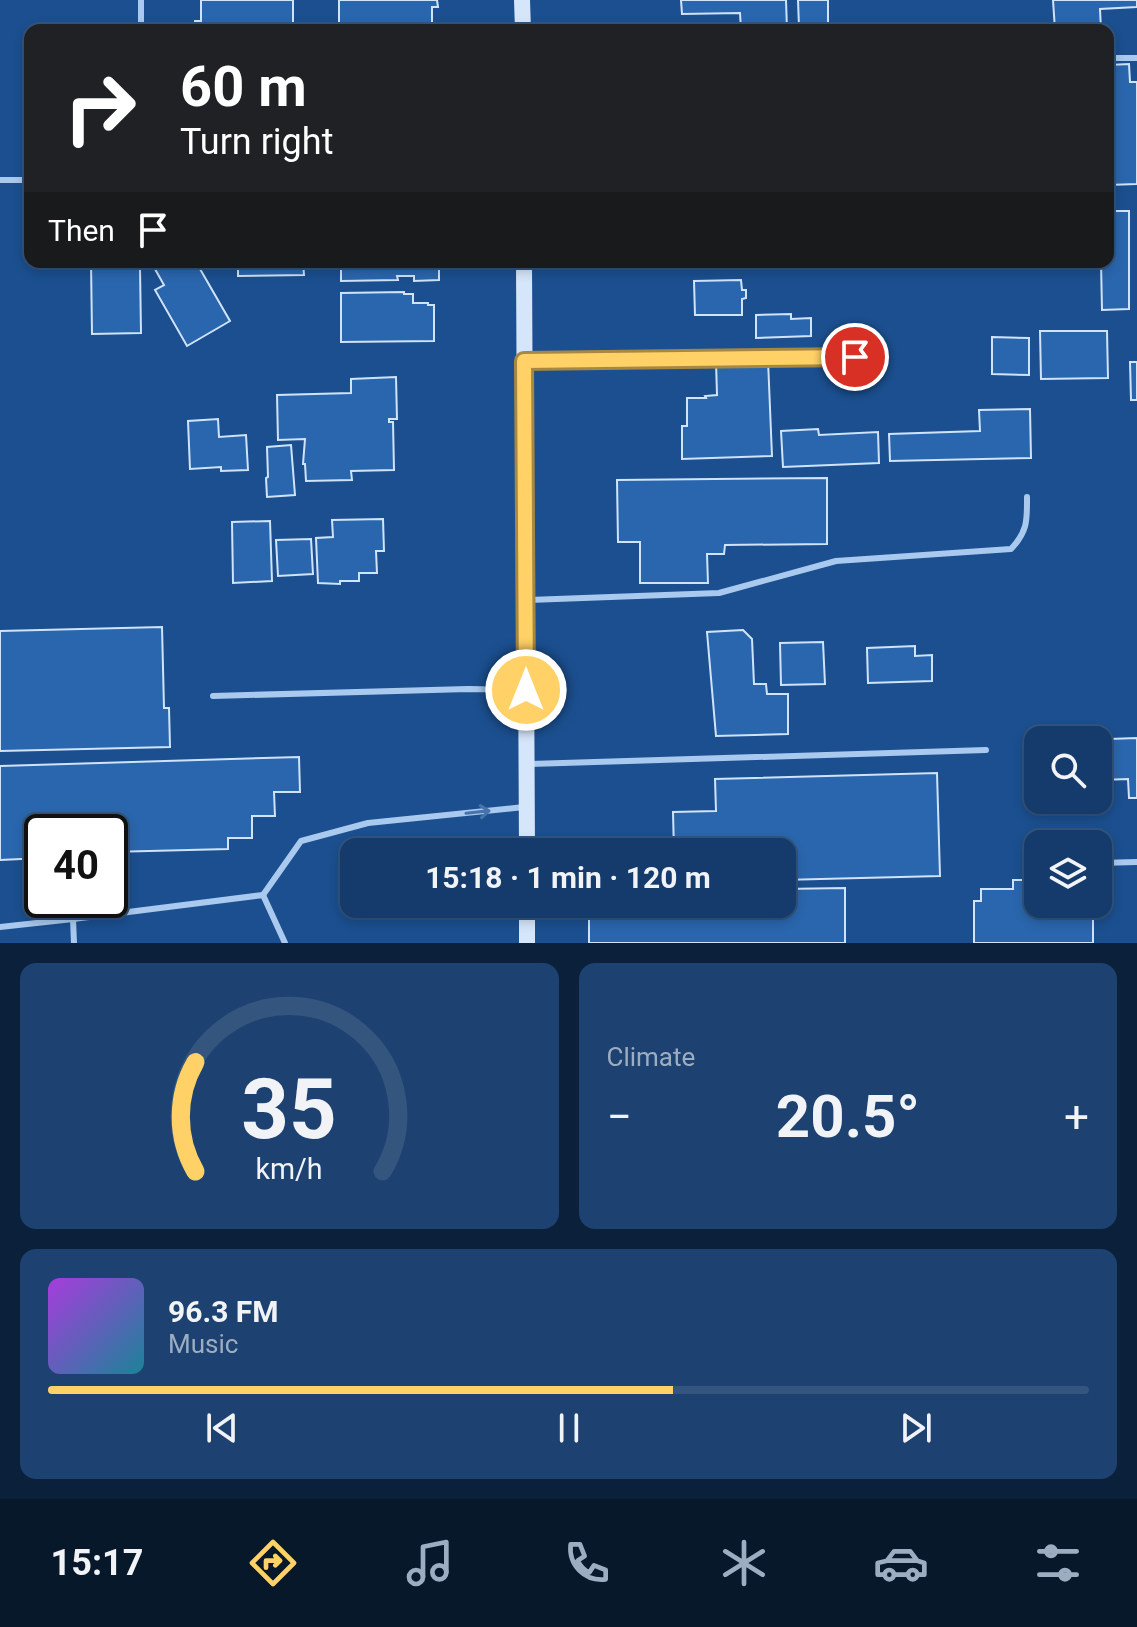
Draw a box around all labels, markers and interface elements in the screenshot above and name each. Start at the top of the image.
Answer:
text: 60 m [180,54,307,120]
icon: right [48,56,152,160]
text: Turn right [180,121,333,163]
icon: arrive [131,208,175,252]
text: Then [48,213,115,248]
pin [821,323,889,391]
icon: arrive [833,335,877,379]
position arrow [484,648,568,732]
map controls [1024,726,1112,918]
button: search [1024,726,1112,814]
one-way arrow [464,804,491,819]
speed limit sign: 40 [24,814,128,918]
button: layers [1024,830,1112,918]
text: 15:18 · 1 min · 120 m [425,860,711,895]
text: Climate [607,1042,695,1072]
text: 35 [242,1061,337,1158]
text: 20.5° [776,1081,920,1152]
text: − [607,1091,632,1143]
text: + [1064,1091,1089,1143]
text: km/h [256,1152,323,1186]
text: 96.3 FM [168,1294,279,1329]
text: Music [168,1329,238,1359]
icon: previous [200,1406,244,1450]
icon: pause [547,1406,591,1450]
icon: next [894,1406,938,1450]
icon: directions [245,1535,301,1591]
icon: music [402,1535,458,1591]
icon: phone [559,1535,615,1591]
icon: climate [716,1535,772,1591]
icon: car [873,1535,929,1591]
icon: filters [1030,1535,1086,1591]
text: 15:17 [51,1542,143,1584]

